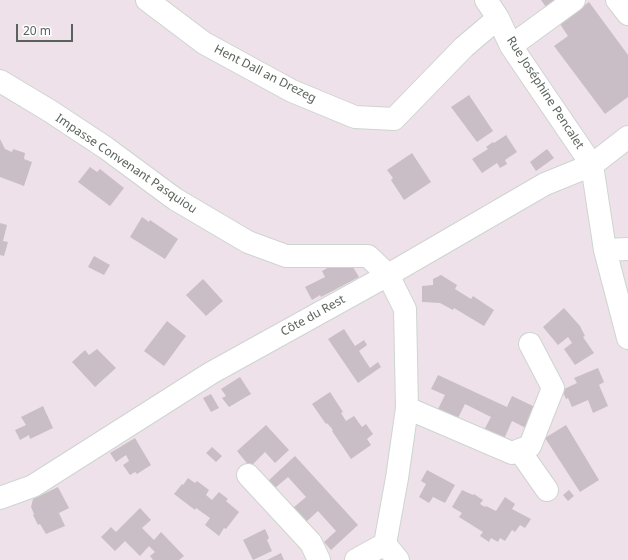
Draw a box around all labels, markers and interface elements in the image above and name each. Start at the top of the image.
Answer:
scale bar [18,16,75,42]
text: 20 m [23,22,51,39]
street label: Rue Joséphine Pencalet [503,34,587,152]
street label: Hent Dall an Drezeg [212,42,318,106]
street label: Impasse Convenant Pasquiou [53,111,199,217]
street label: Côte du Rest [278,292,348,340]

